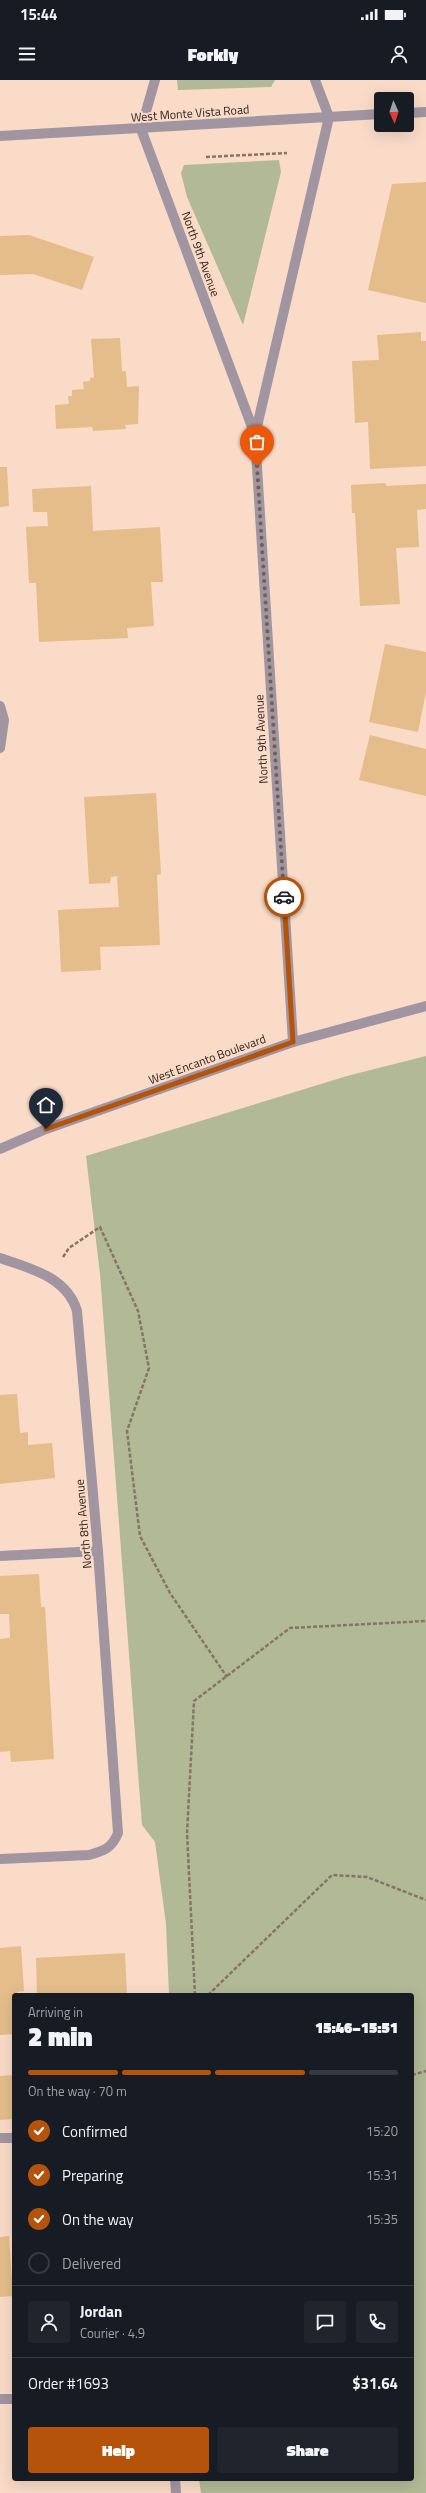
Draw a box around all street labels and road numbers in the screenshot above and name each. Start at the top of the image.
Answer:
street label: West Monte Vista Road [130,99,250,127]
street label: North 9th Avenue [177,209,225,299]
street label: North 9th Avenue [249,694,273,784]
street label: West Encanto Boulevard [146,1029,268,1089]
street label: North 8th Avenue [70,1479,96,1569]

